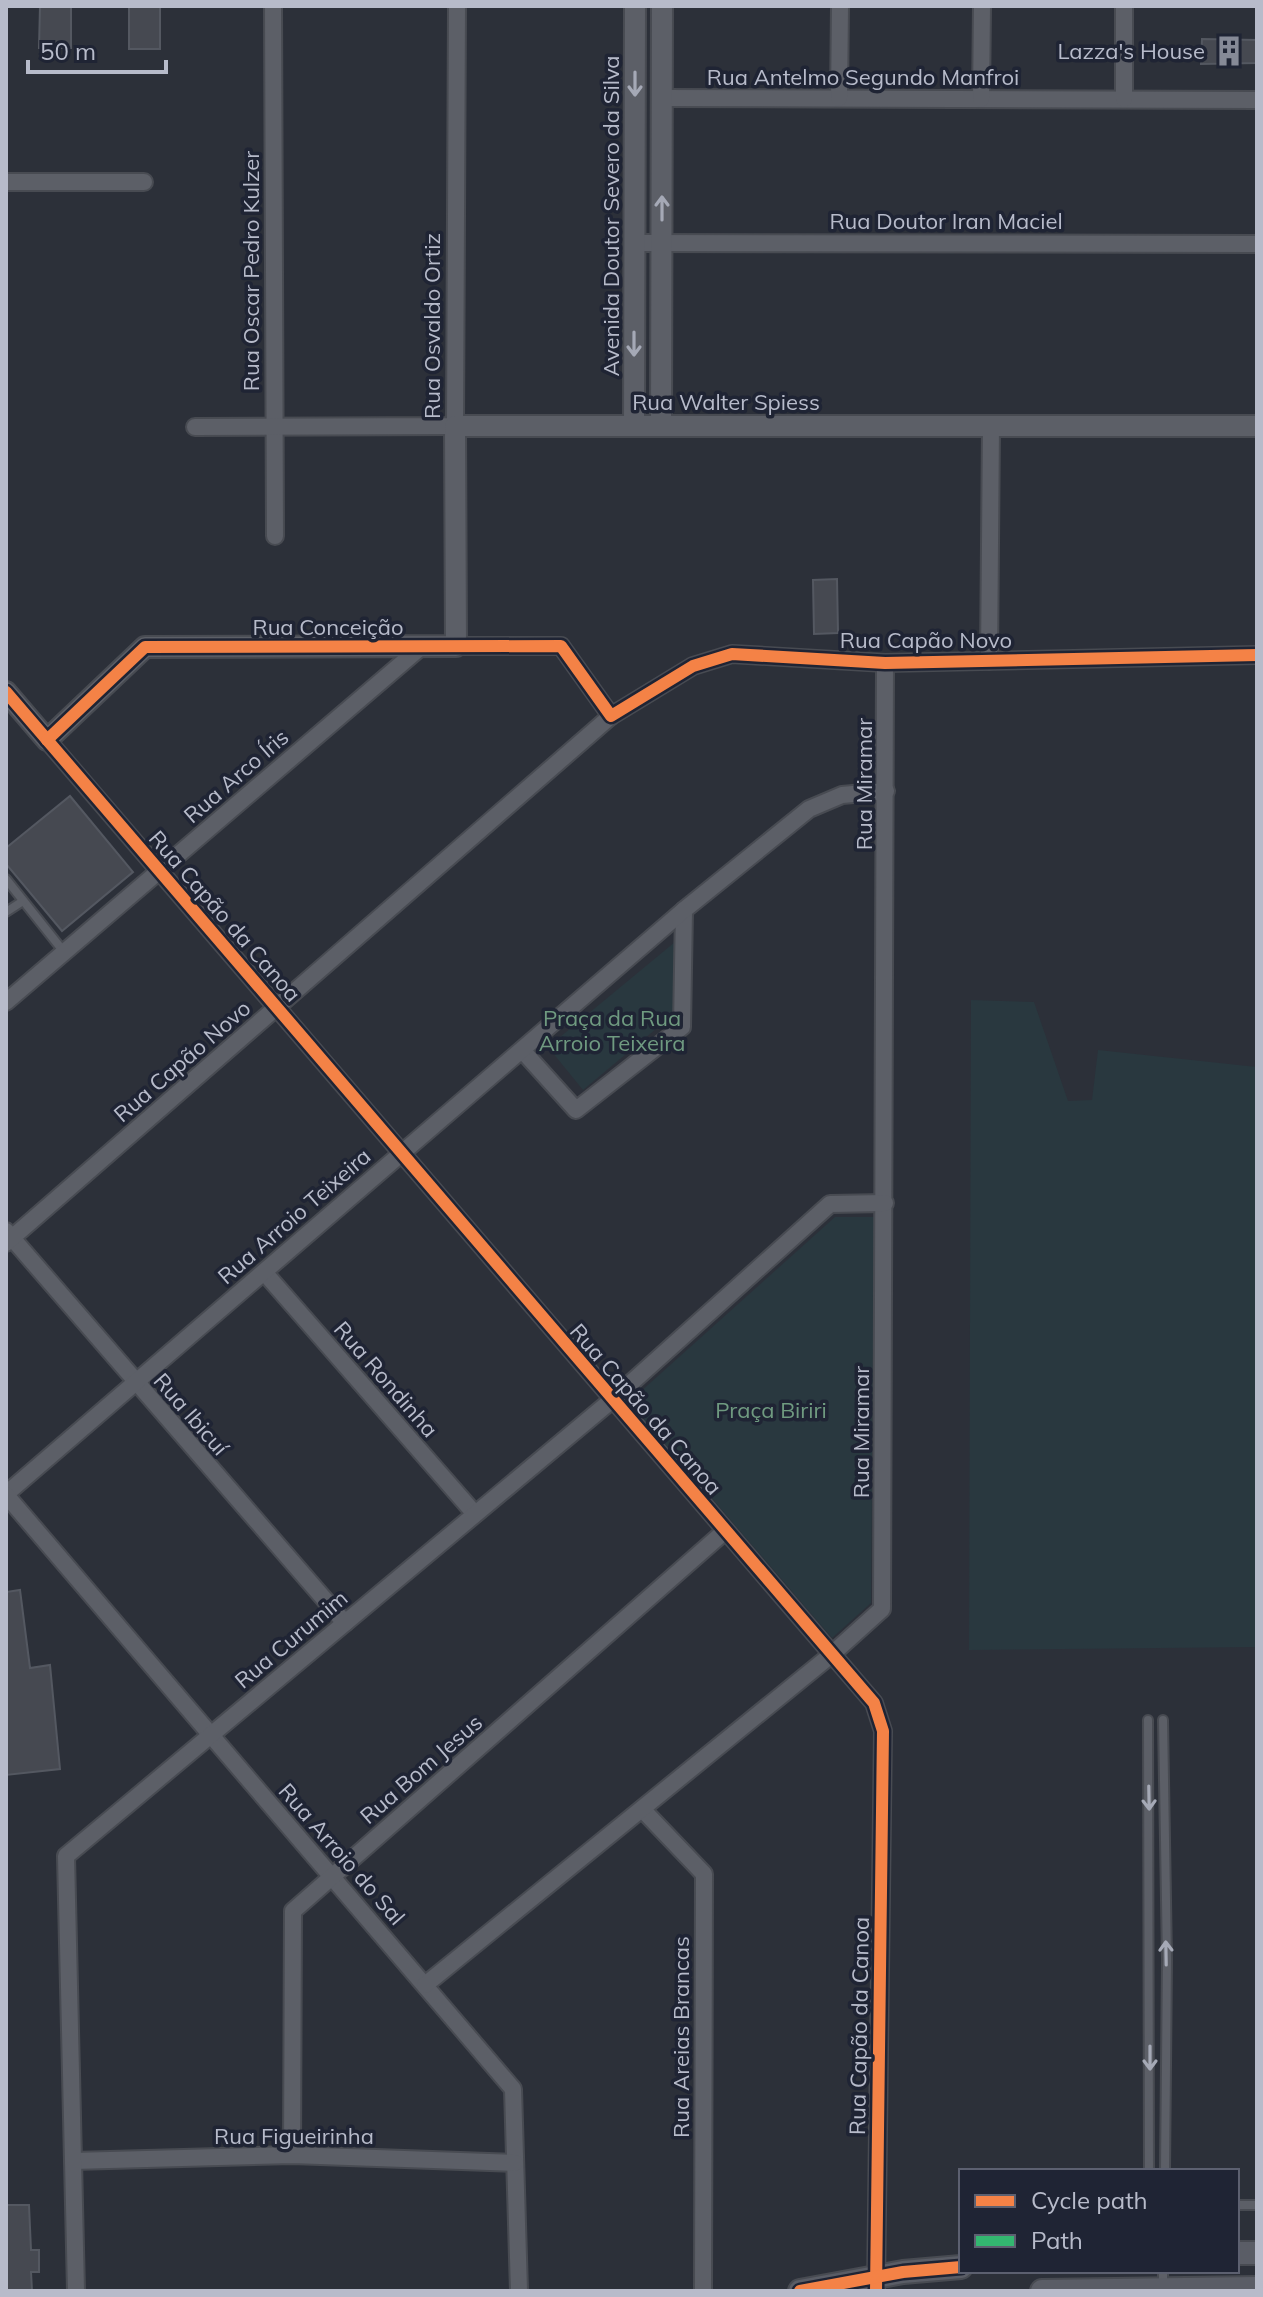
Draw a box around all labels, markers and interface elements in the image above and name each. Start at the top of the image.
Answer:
scale bar [28,24,166,74]
building icon: Lazza's House [1212,34,1246,68]
text: 50 m [40,36,96,66]
place label: Lazza's House [1057,37,1205,65]
street label: Avenida Doutor Severo da Silva [597,55,625,377]
street label: Rua Antelmo Segundo Manfroi [707,63,1019,91]
one-way arrow [627,70,643,97]
street label: Rua Oscar Pedro Kulzer [237,151,265,391]
one-way arrow [654,195,670,222]
street label: Rua Doutor Iran Maciel [829,207,1063,235]
street label: Rua Osvaldo Ortiz [418,233,446,419]
one-way arrow [626,330,642,357]
street label: Rua Walter Spiess [632,388,820,416]
street label: Rua Conceição [252,613,404,641]
street label: Rua Capão Novo [840,626,1012,654]
street label: Rua Miramar [850,718,878,850]
street label: Rua Arco Íris [178,723,294,829]
street label: Rua Capão da Canoa [143,824,307,1008]
street label: Rua Capão Novo [108,994,256,1128]
park label: Praça da Rua Arroio Teixeira [539,1004,685,1057]
street label: Rua Arroio Teixeira [212,1142,376,1290]
street label: Rua Rondinha [328,1315,444,1443]
street label: Rua Capão da Canoa [564,1317,728,1501]
street label: Rua Miramar [847,1366,875,1498]
street label: Rua Ibicuí [148,1367,235,1462]
park label: Praça Biriri [715,1396,827,1424]
street label: Rua Curumim [229,1584,353,1694]
street label: Rua Bom Jesus [354,1708,488,1830]
street label: Rua Arroio do Sal [273,1777,411,1931]
one-way arrow [1141,1784,1157,1811]
street label: Rua Capão da Canoa [843,1917,875,2135]
street label: Rua Areias Brancas [667,1936,695,2138]
one-way arrow [1159,1940,1174,1967]
one-way arrow [1142,2044,1158,2071]
street label: Rua Figueirinha [214,2122,374,2150]
legend [959,2169,1239,2273]
text: Cycle path [1031,2185,1148,2215]
text: Path [1031,2225,1083,2255]

